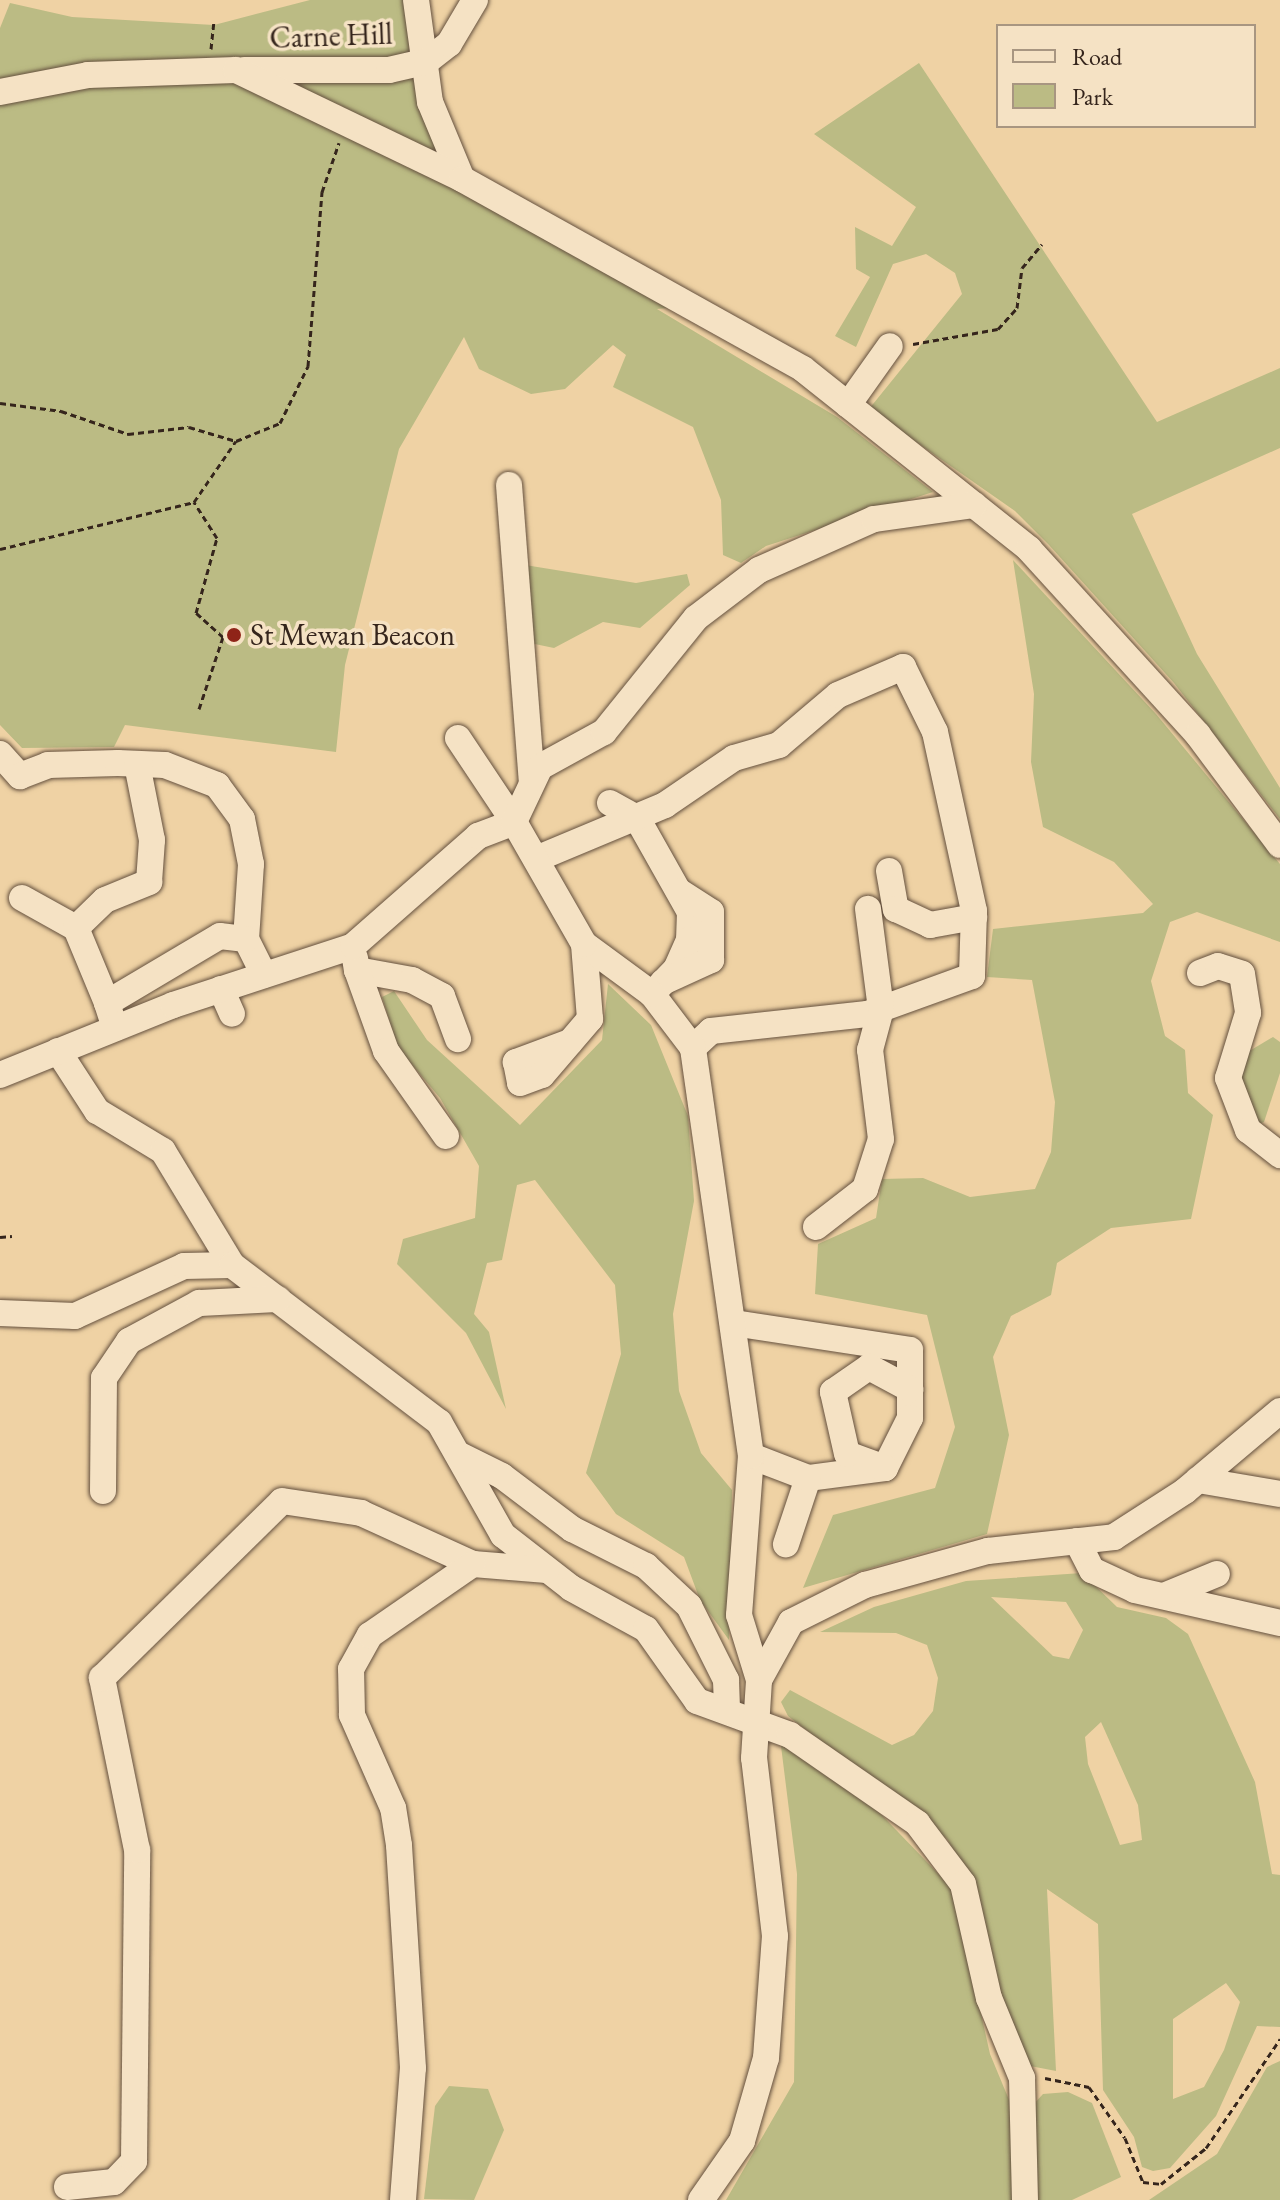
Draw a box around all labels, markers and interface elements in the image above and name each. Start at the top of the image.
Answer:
street label: Carne Hill [269,16,393,56]
legend [996,24,1256,128]
text: Road [1072,41,1122,72]
text: Park [1072,81,1113,112]
place label: St Mewan Beacon [250,617,455,653]
marker: St Mewan Beacon [225,626,243,644]

